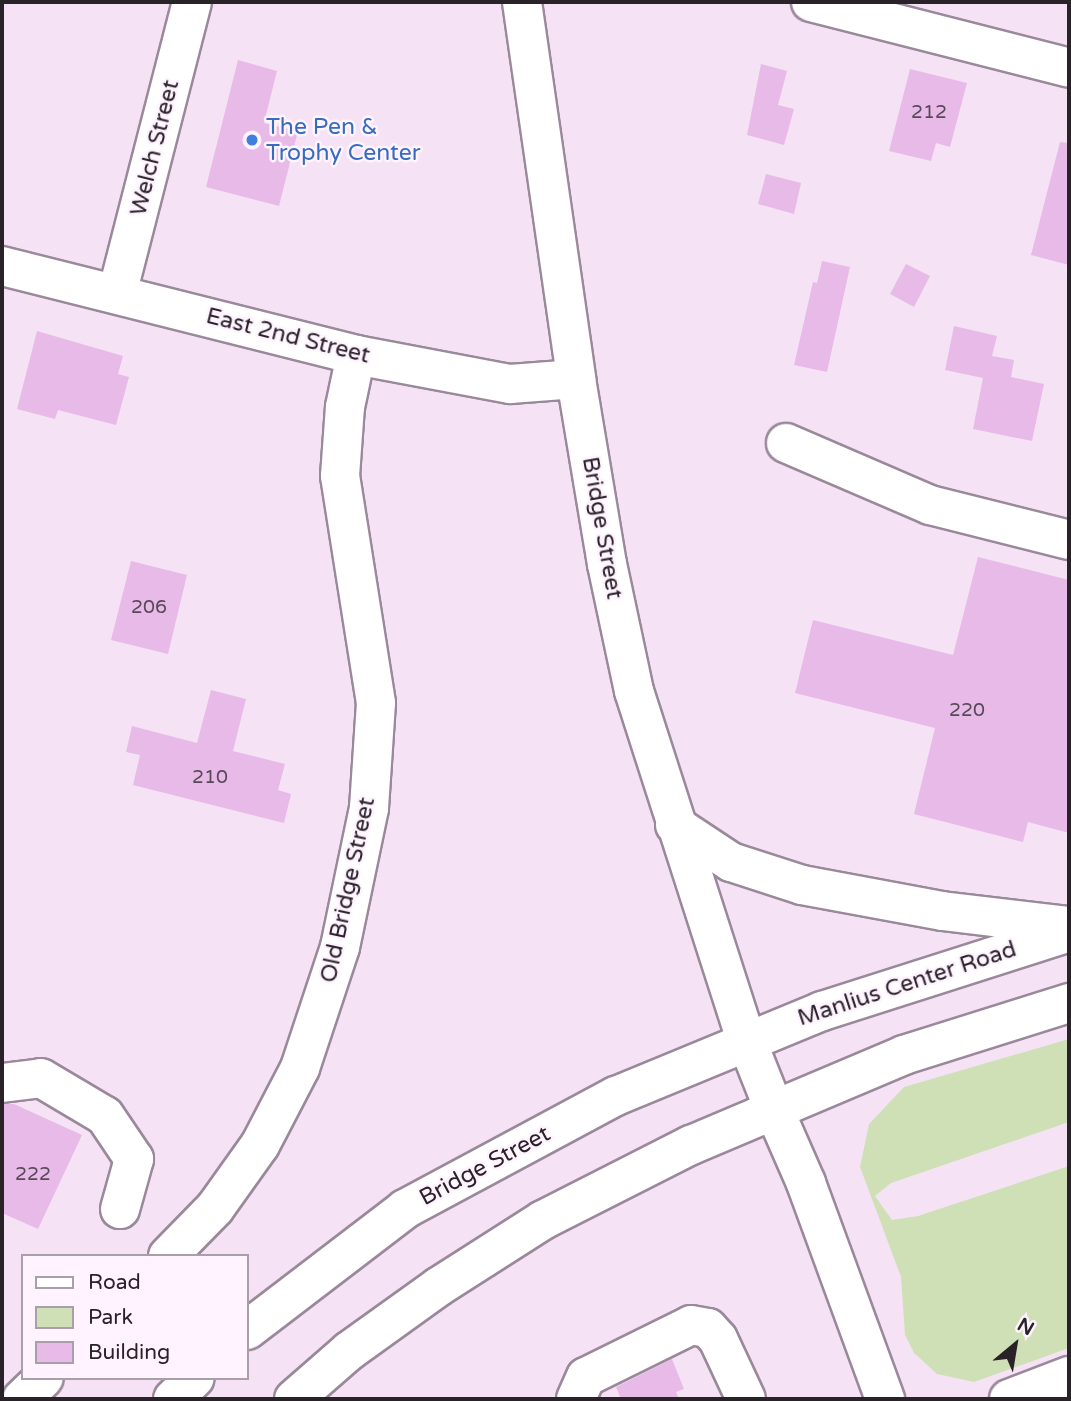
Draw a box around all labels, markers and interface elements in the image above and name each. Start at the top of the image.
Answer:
street label: Welch Street [125,77,185,219]
house number: 212 [911,102,947,124]
place label: The Pen & Trophy Center [266,113,421,167]
marker: The Pen & Trophy Center [244,132,260,148]
street label: East 2nd Street [203,302,373,370]
street label: Bridge Street [576,455,628,601]
house number: 206 [131,597,167,619]
house number: 220 [949,700,985,722]
house number: 210 [192,767,228,789]
street label: Old Bridge Street [315,795,381,985]
street label: Manlius Center Road [794,936,1020,1032]
street label: Bridge Street [415,1120,555,1212]
house number: 222 [15,1164,51,1186]
legend [21,1254,248,1380]
text: Road [88,1270,141,1295]
text: Park [88,1305,133,1330]
north arrow [980,1310,1050,1380]
text: N [1013,1313,1038,1340]
text: Building [88,1340,170,1365]

